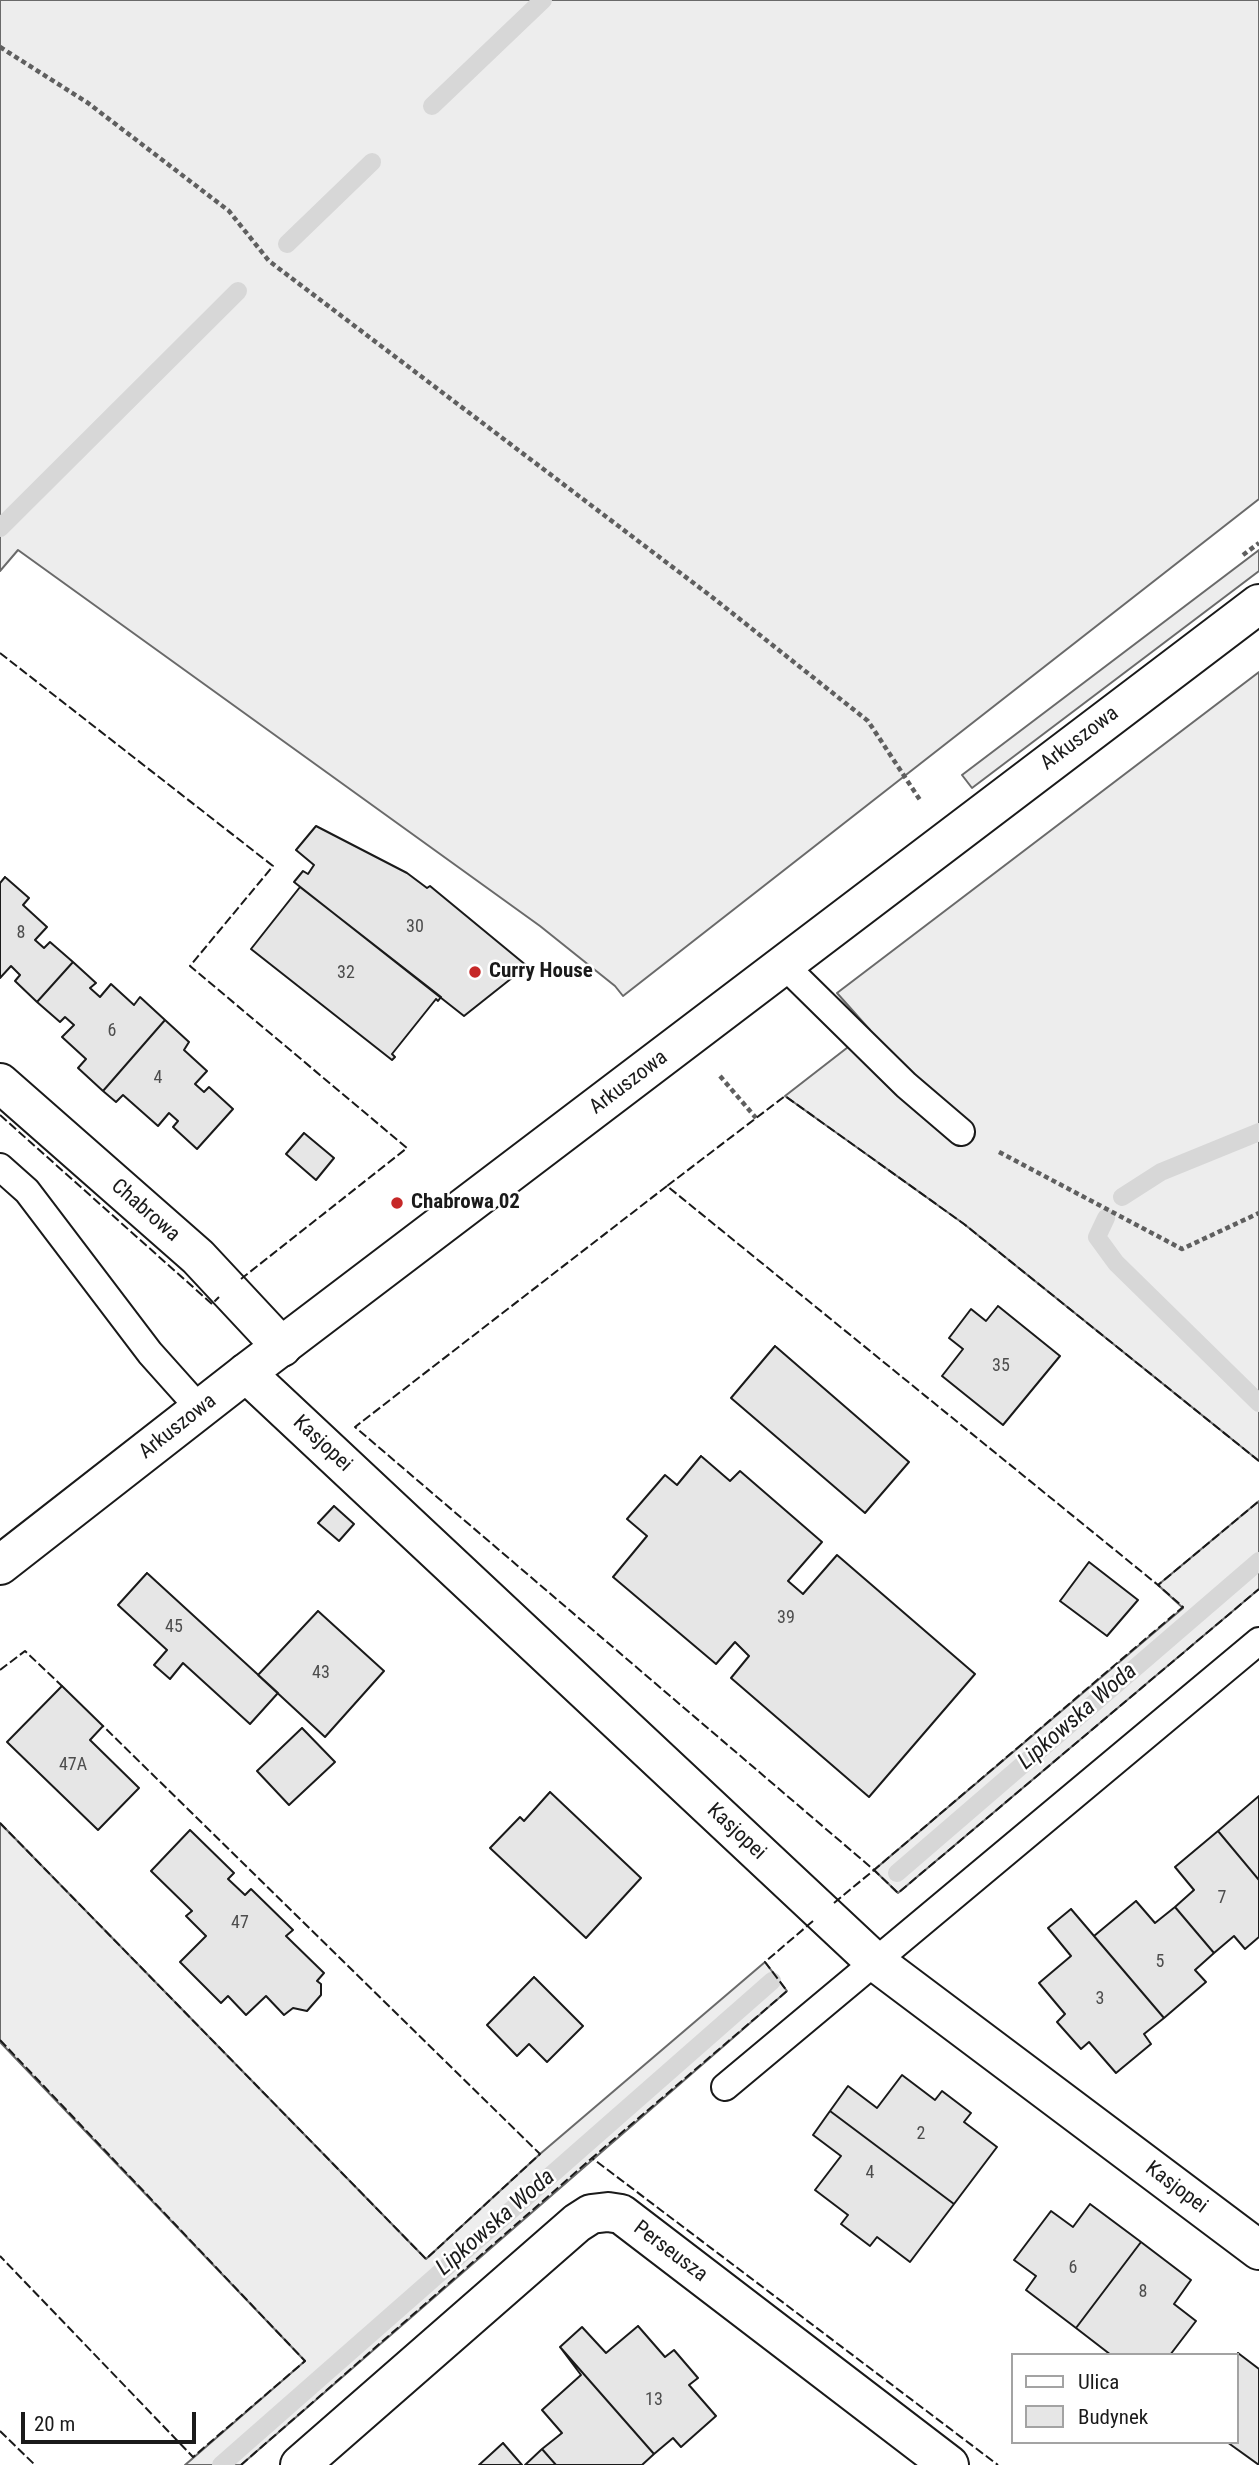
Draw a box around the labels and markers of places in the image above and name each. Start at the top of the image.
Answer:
place label: Curry House [489,959,593,985]
marker: Curry House [467,964,483,980]
place label: Chabrowa 02 [411,1190,520,1216]
marker: Chabrowa 02 [389,1195,405,1211]

